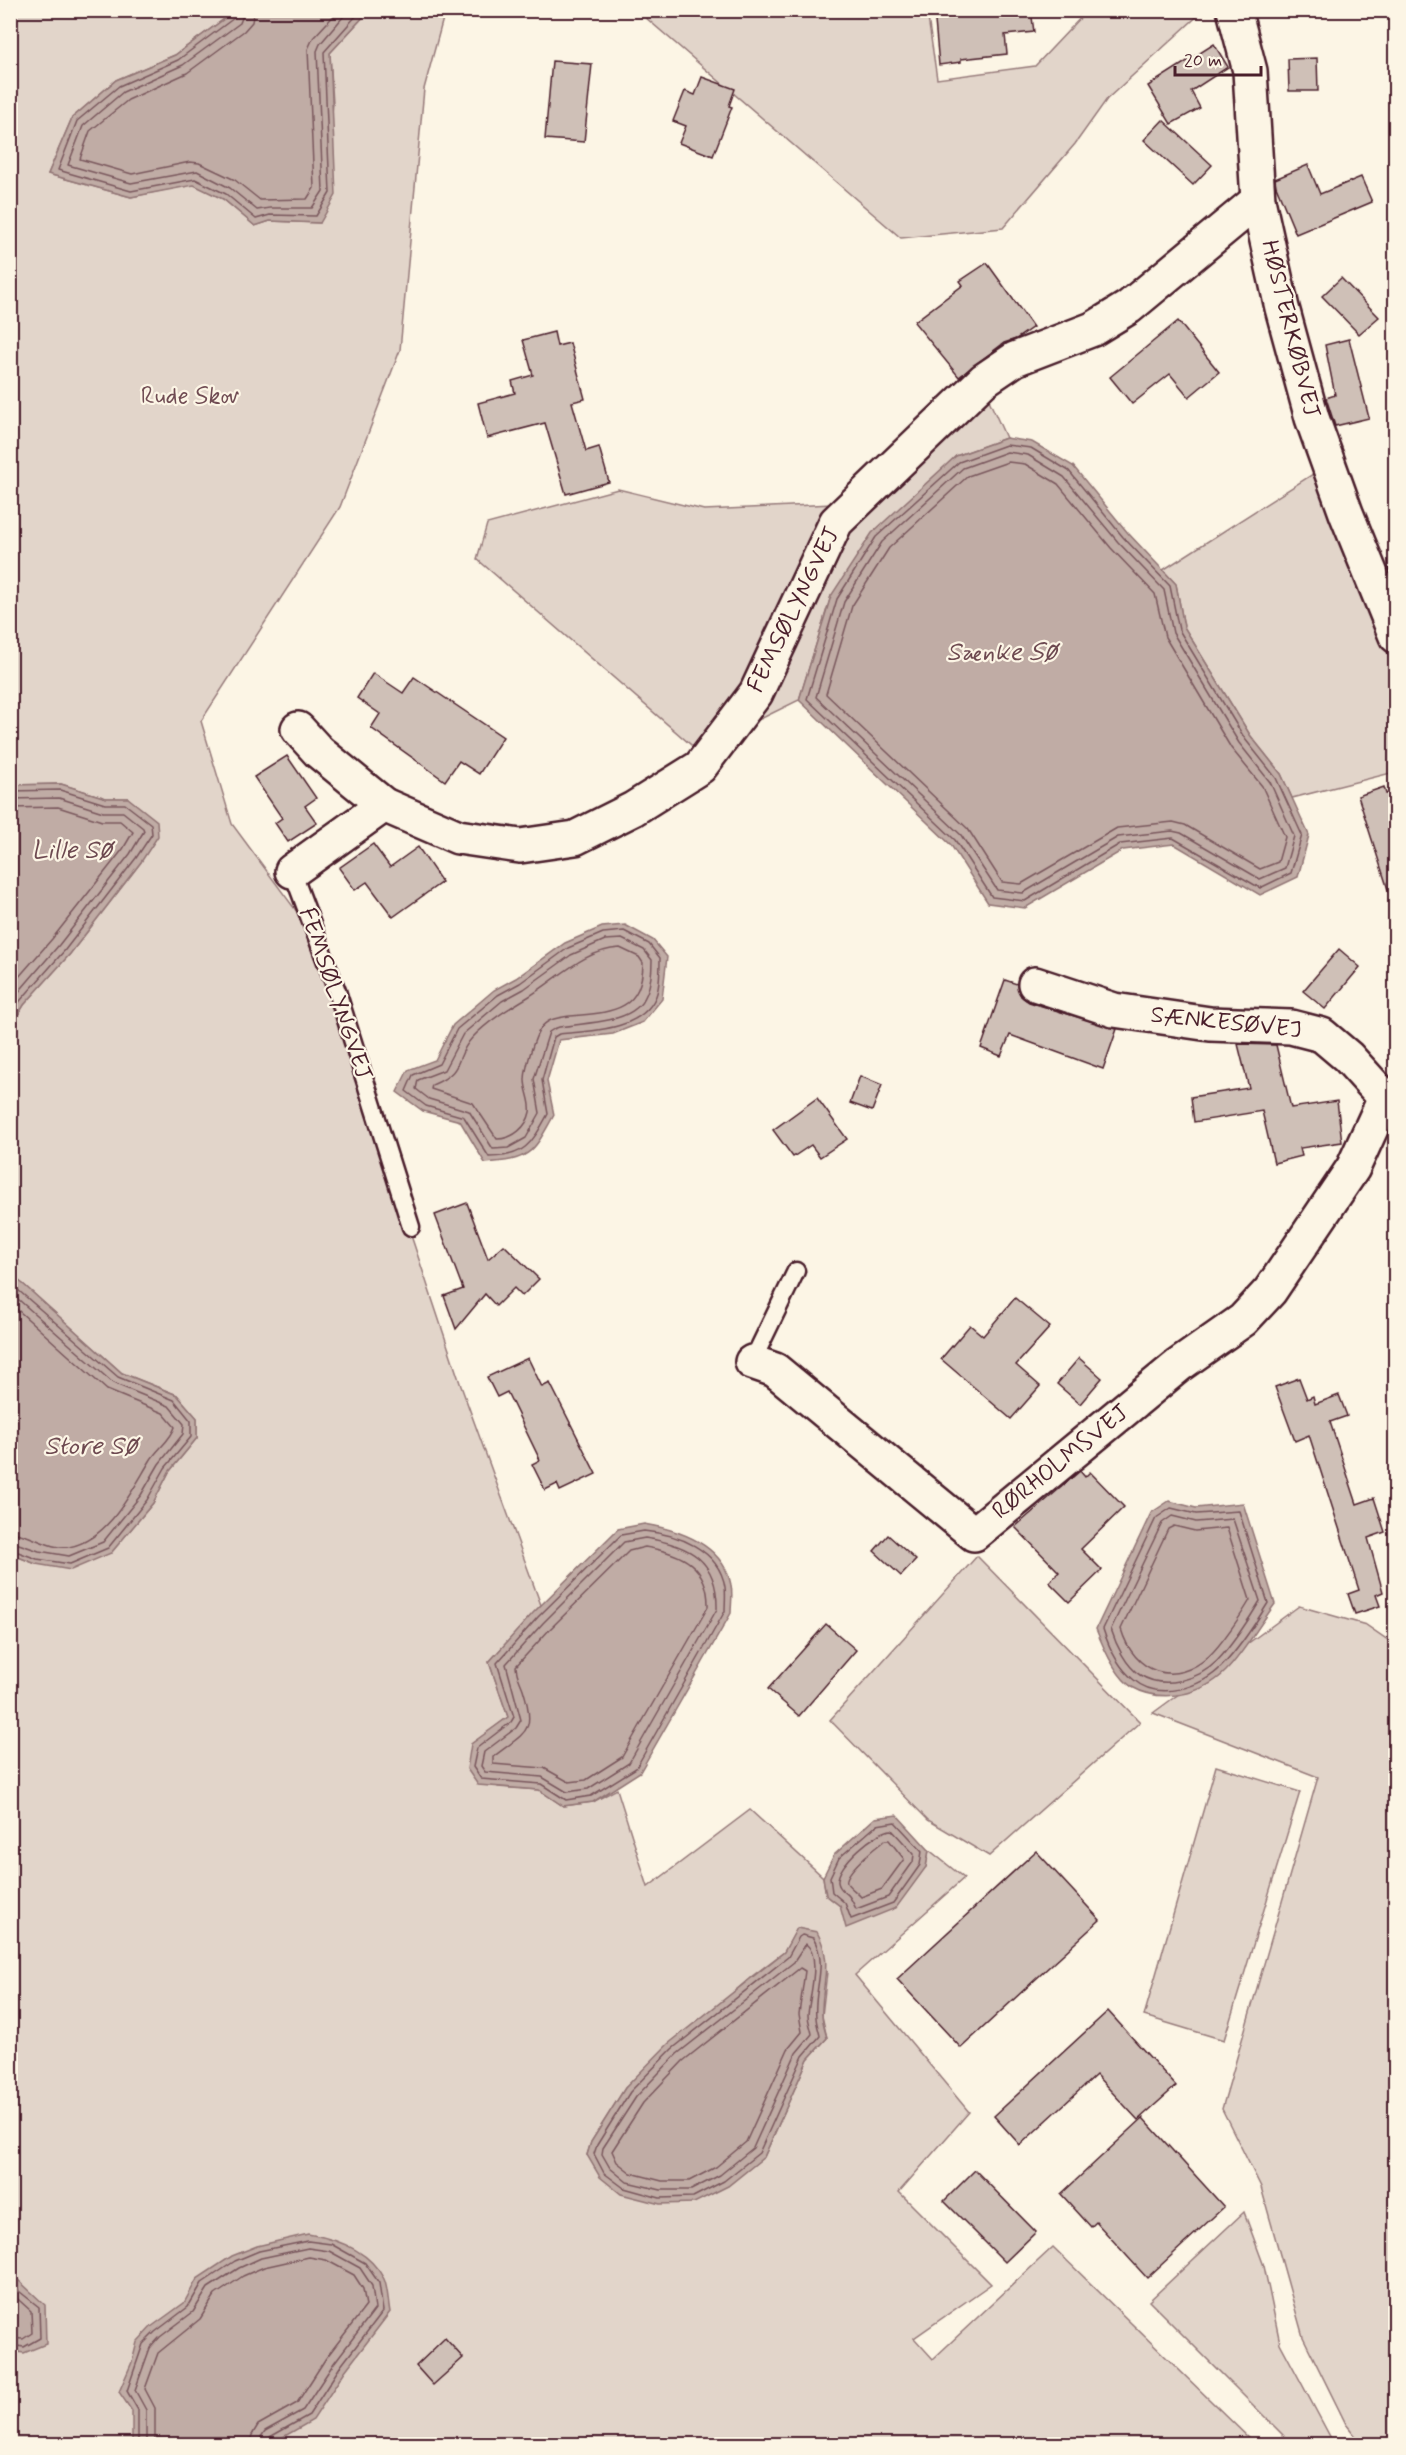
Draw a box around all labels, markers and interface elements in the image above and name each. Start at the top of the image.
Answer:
scale bar [1175,39,1260,77]
text: 20 m [1184,49,1222,73]
street label: HØSTERKØBVEJ [1253,237,1327,421]
park label: Rude Skov [141,381,240,412]
street label: FEMSØLYNGVEJ [741,522,847,698]
water label: Sænke Sø [946,636,1061,670]
water label: Lille Sø [31,834,116,868]
street label: FEMSØLYNGVEJ [291,904,379,1084]
street label: SÆNKESØVEJ [1149,1000,1303,1046]
street label: RØRHOLMSVEJ [986,1397,1136,1527]
water label: Store Sø [44,1430,141,1464]

